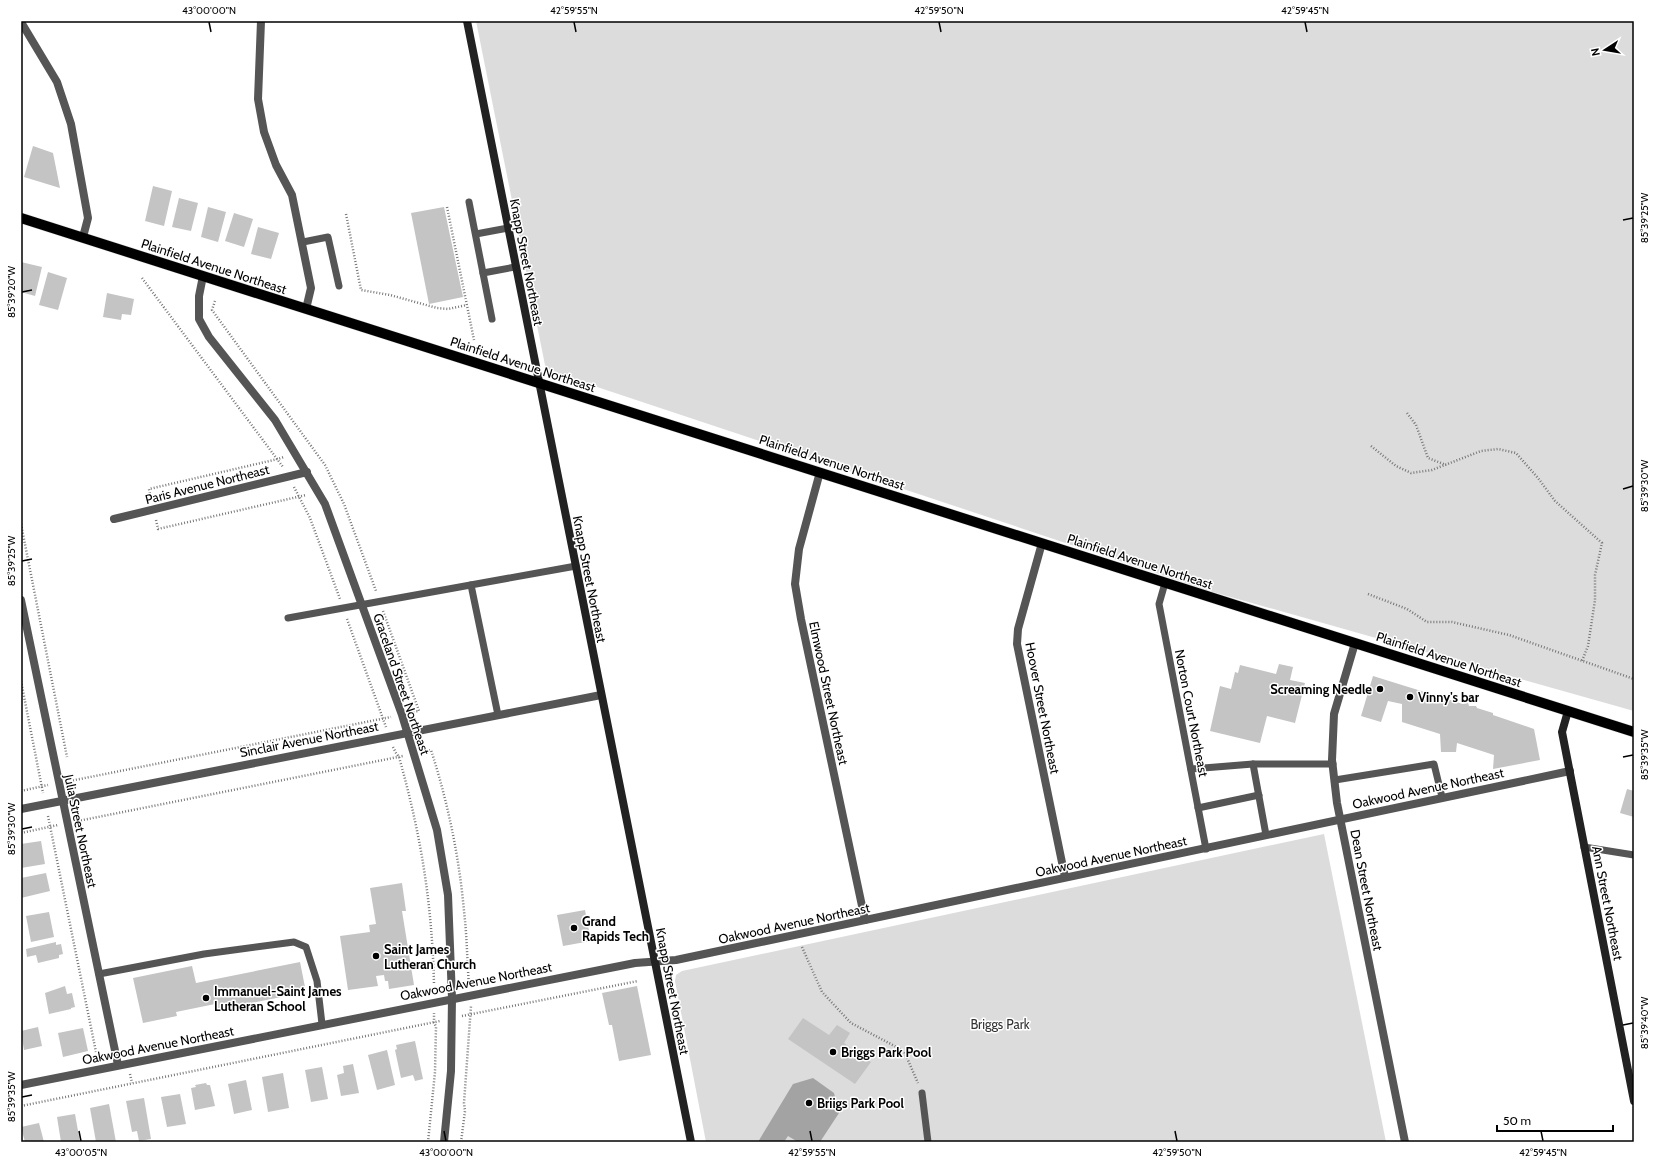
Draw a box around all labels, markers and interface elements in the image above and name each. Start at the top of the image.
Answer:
text: 43°00'00"N [182,4,236,17]
text: 42°59'55"N [550,4,598,17]
text: 42°59'50"N [914,4,964,17]
text: 42°59'45"N [1281,4,1329,17]
north arrow [1585,30,1625,70]
text: N [1588,47,1603,57]
text: 85°39'25"W [1638,192,1651,243]
street label: Knapp Street Northeast [507,197,547,327]
street label: Plainfield Avenue Northeast [139,235,289,297]
text: 85°39'20"W [5,265,18,318]
street label: Plainfield Avenue Northeast [448,333,598,395]
street label: Plainfield Avenue Northeast [757,431,907,493]
text: 85°39'30"W [1638,459,1651,512]
street label: Paris Avenue Northeast [143,461,271,507]
street label: Knapp Street Northeast [570,514,610,644]
street label: Plainfield Avenue Northeast [1065,530,1215,592]
text: 85°39'25"W [5,535,18,586]
street label: Graceland Street Northeast [370,611,434,758]
street label: Elmwood Street Northeast [806,620,852,767]
street label: Plainfield Avenue Northeast [1374,628,1524,690]
street label: Hoover Street Northeast [1022,641,1064,776]
street label: Norton Court Northeast [1172,648,1212,779]
place label: Screaming Needle [1270,681,1372,697]
marker: Screaming Needle [1375,684,1385,694]
place label: Vinny's bar [1418,689,1480,705]
marker: Vinny's bar [1405,692,1415,702]
street label: Sinclair Avenue Northeast [238,718,380,760]
text: 85°39'35"W [1638,729,1651,780]
street label: Oakwood Avenue Northeast [1351,764,1506,812]
street label: Julia Street Northeast [61,772,101,890]
text: 85°39'30"W [5,802,18,855]
street label: Dean Street Northeast [1347,828,1387,953]
street label: Oakwood Avenue Northeast [1034,832,1189,880]
street label: Ann Street Northeast [1589,844,1627,962]
street label: Oakwood Avenue Northeast [717,899,872,947]
place label: Grand Rapids Tech [582,913,649,944]
marker: Grand Rapids Tech [569,923,579,933]
street label: Knapp Street Northeast [653,926,693,1056]
place label: Saint James Lutheran Church [384,941,476,972]
marker: Saint James Lutheran Church [371,951,381,961]
street label: Oakwood Avenue Northeast [399,958,554,1004]
place label: Immanuel-Saint James Lutheran School [214,983,342,1014]
marker: Immanuel-Saint James Lutheran School [201,993,211,1003]
text: 85°39'40"W [1638,996,1651,1049]
park label: Briggs Park [970,1016,1030,1032]
street label: Oakwood Avenue Northeast [81,1022,236,1068]
place label: Briggs Park Pool [841,1044,932,1060]
marker: Briggs Park Pool [828,1047,838,1057]
text: 85°39'35"W [5,1071,18,1122]
place label: Briigs Park Pool [817,1095,905,1111]
marker: Briigs Park Pool [804,1098,814,1108]
scale bar [1497,1107,1613,1133]
text: 50 m [1503,1113,1531,1128]
text: 43°00'05"N [55,1146,107,1159]
text: 43°00'00"N [419,1146,473,1159]
text: 42°59'55"N [788,1146,836,1159]
text: 42°59'50"N [1152,1146,1202,1159]
text: 42°59'45"N [1519,1146,1567,1159]

